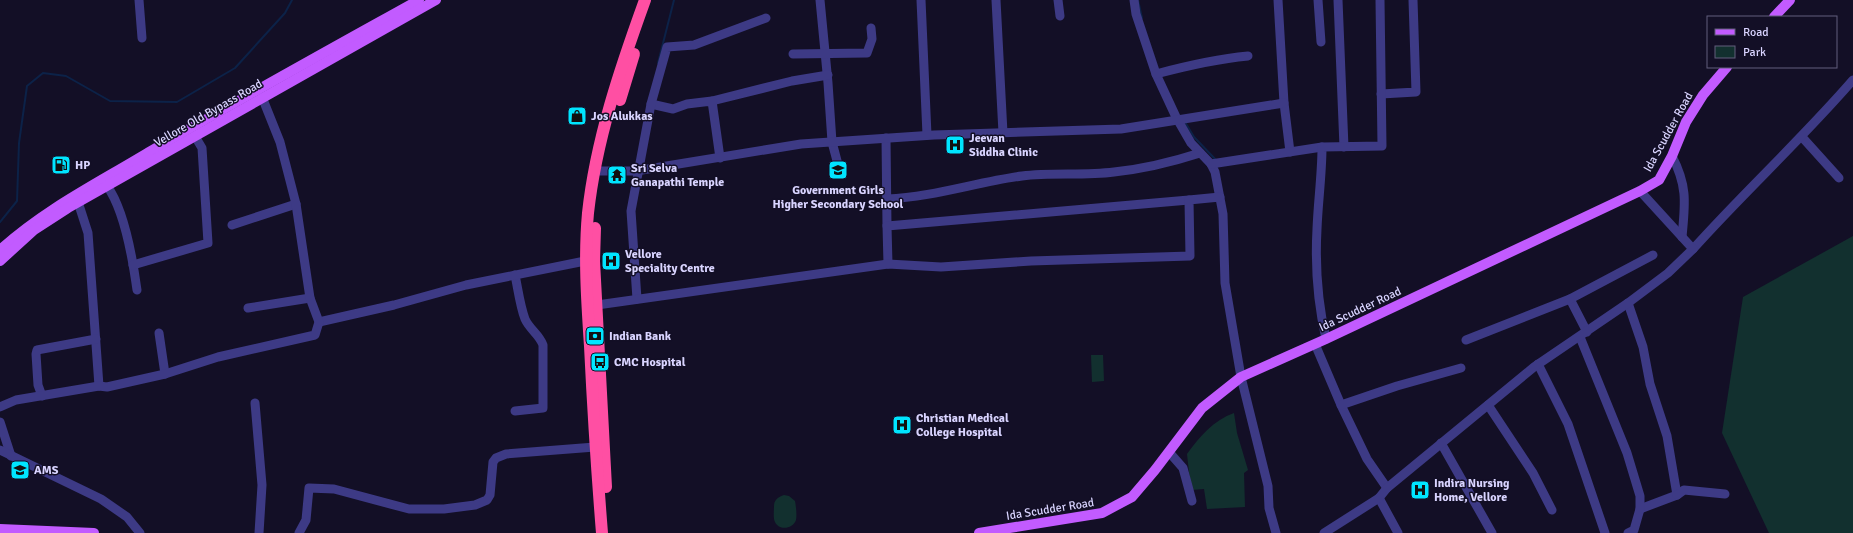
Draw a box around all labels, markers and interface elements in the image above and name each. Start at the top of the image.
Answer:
legend [1707,16,1837,68]
text: Road [1743,25,1769,40]
text: Park [1743,45,1766,60]
street label: Vellore Old Bypass Road [151,76,265,151]
street label: Ida Scudder Road [1640,90,1697,175]
shop icon: Jos Alukkas [566,105,588,127]
place label: Jos Alukkas [591,109,653,124]
place label: Jeevan Siddha Clinic [969,131,1038,160]
hospital icon: Jeevan Siddha Clinic [944,134,966,156]
fuel station icon: HP [50,154,72,176]
place label: HP [75,158,90,173]
school or university icon: Government Girls Higher Secondary School [827,159,849,181]
place label: Sri Selva Ganapathi Temple [631,161,724,190]
temple icon: Sri Selva Ganapathi Temple [606,164,628,186]
place label: Government Girls Higher Secondary School [773,183,904,212]
place label: Vellore Speciality Centre [625,247,715,276]
hospital icon: Vellore Speciality Centre [600,250,622,272]
street label: Ida Scudder Road [1317,284,1404,335]
bank icon: Indian Bank [584,325,606,347]
place label: Indian Bank [609,329,672,344]
bus stop icon: CMC Hospital [589,351,611,373]
place label: CMC Hospital [614,355,686,370]
place label: Christian Medical College Hospital [916,411,1009,440]
hospital icon: Christian Medical College Hospital [891,414,913,436]
school or university icon: AMS [9,459,31,481]
place label: AMS [34,463,59,478]
place label: Indira Nursing Home, Vellore [1434,476,1510,505]
hospital icon: Indira Nursing Home, Vellore [1409,479,1431,501]
street label: Ida Scudder Road [1005,495,1095,524]

